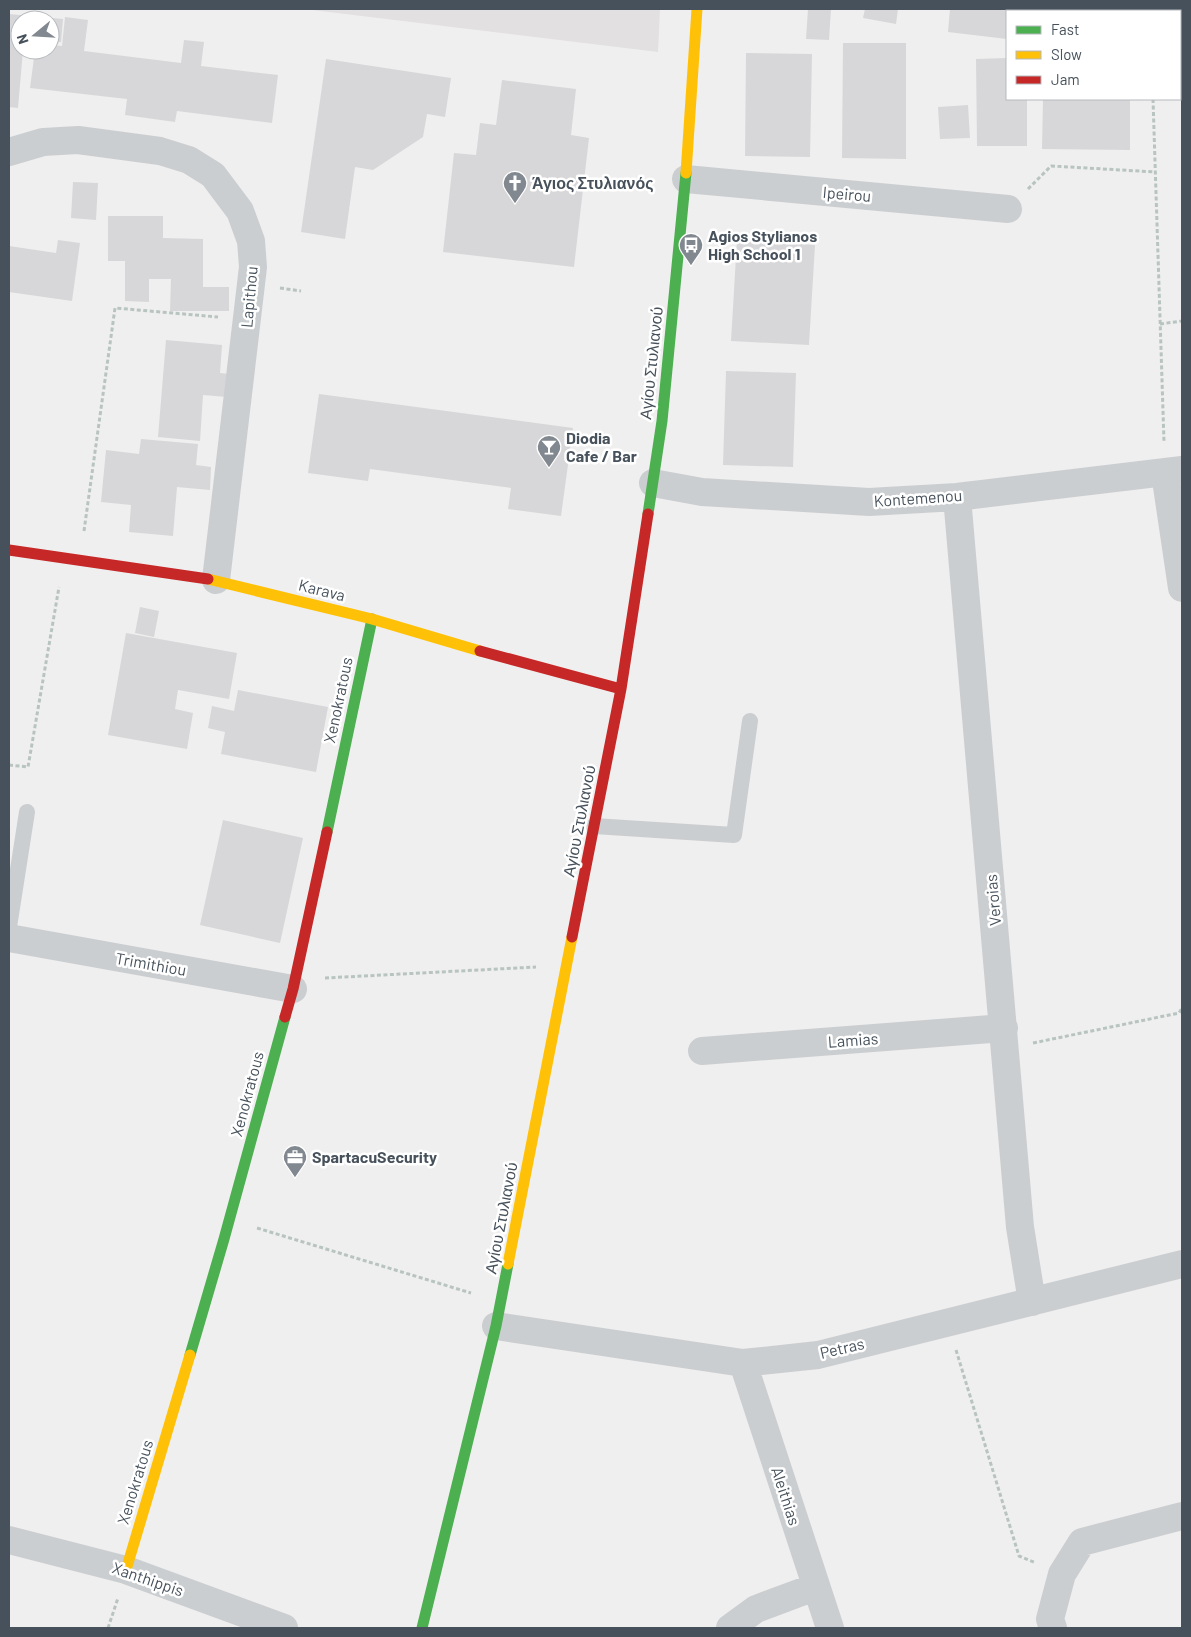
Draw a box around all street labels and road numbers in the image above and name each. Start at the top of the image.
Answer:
street label: Ipeirou [822,182,872,205]
street label: Lapithou [236,265,261,329]
street label: Αγίου Στυλιανού [635,306,666,420]
street label: Kontemenou [873,485,963,510]
street label: Karava [297,575,347,604]
street label: Xenokratous [319,655,356,745]
street label: Αγίου Στυλιανού [558,763,599,878]
street label: Veroias [981,874,1004,927]
street label: Trimithiou [114,948,188,979]
street label: Lamias [827,1028,879,1051]
street label: Xenokratous [226,1049,267,1139]
street label: Αγίου Στυλιανού [480,1160,521,1275]
street label: Petras [818,1333,866,1362]
street label: Xenokratous [113,1437,156,1526]
street label: Aleithias [768,1464,805,1528]
street label: Xanthippis [110,1557,186,1600]

